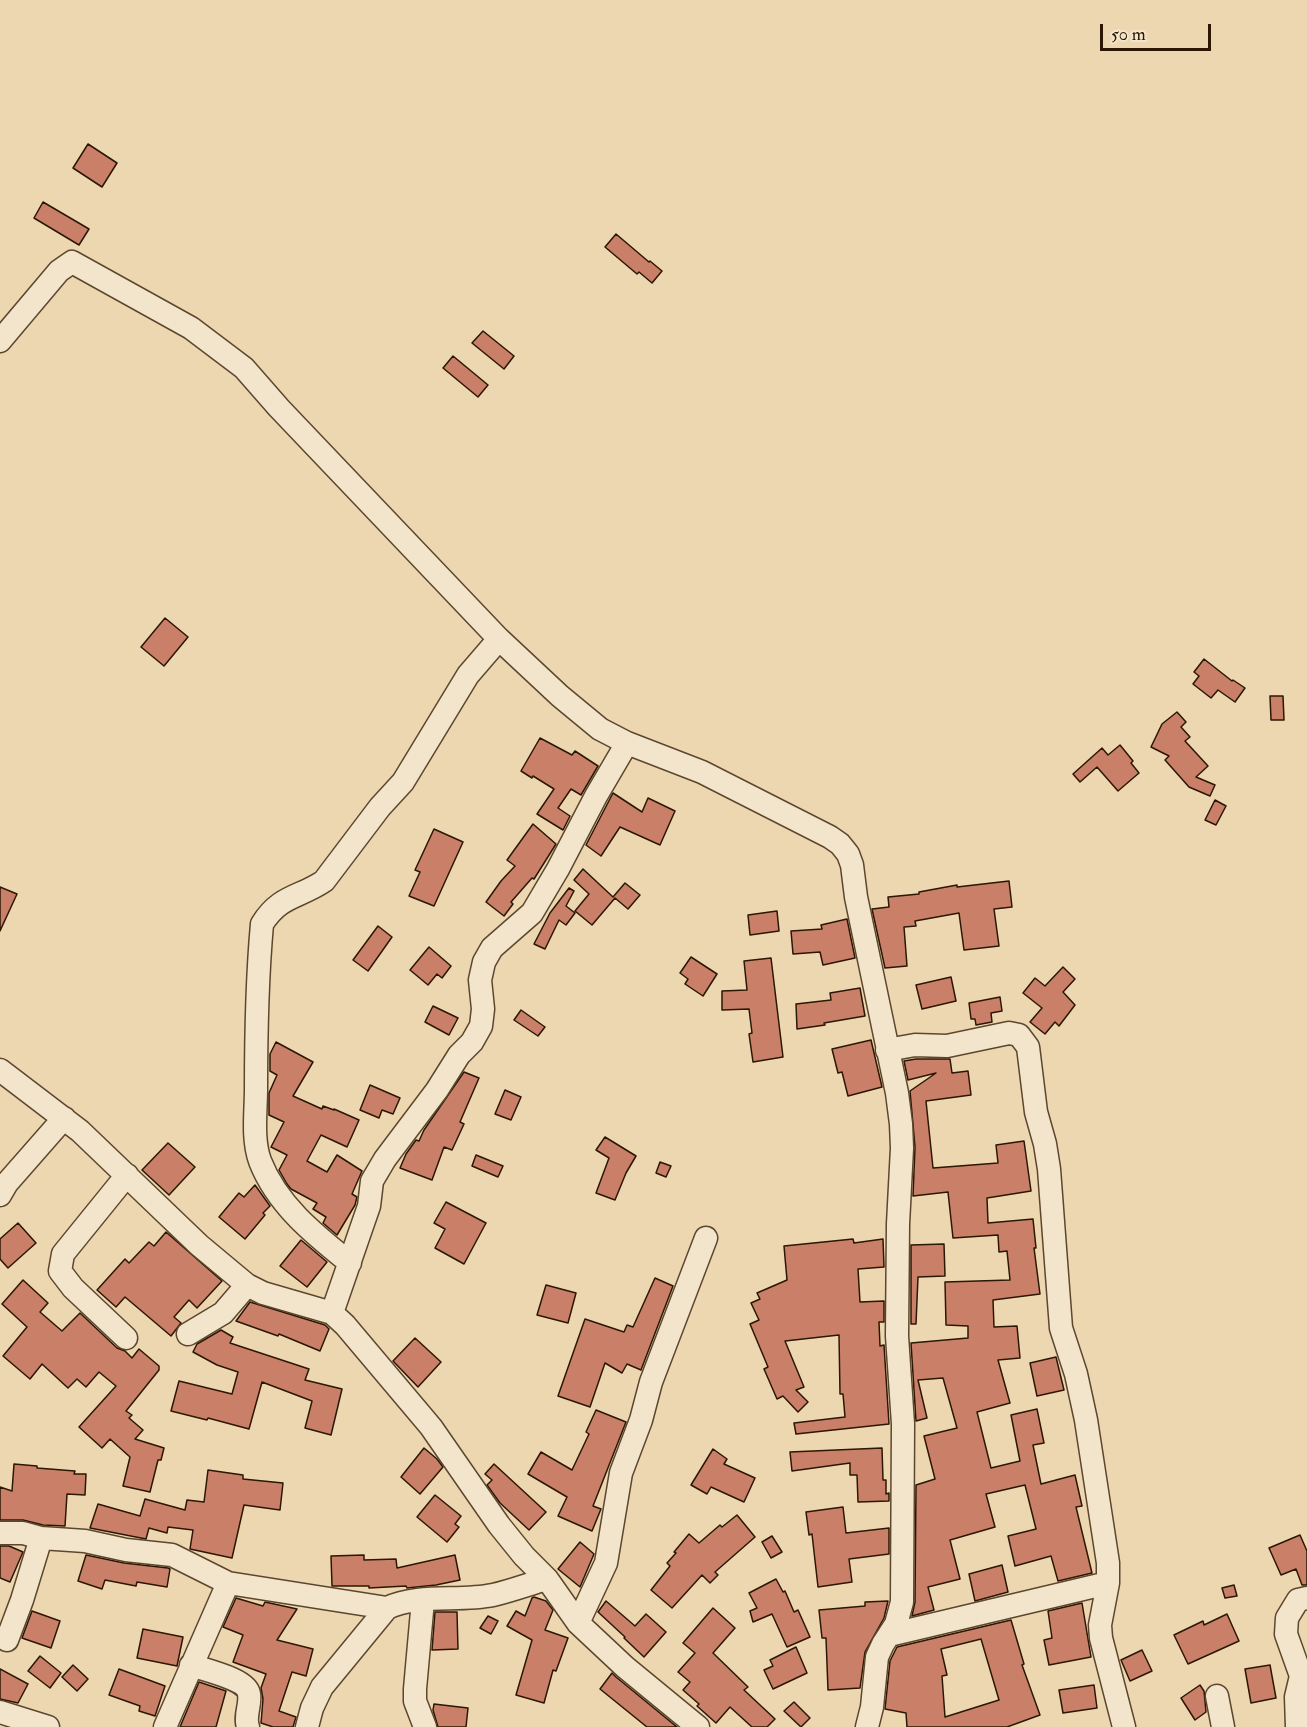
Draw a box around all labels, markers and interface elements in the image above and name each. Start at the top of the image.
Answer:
scale bar [1103,12,1214,50]
text: 50 m [1111,23,1146,46]

